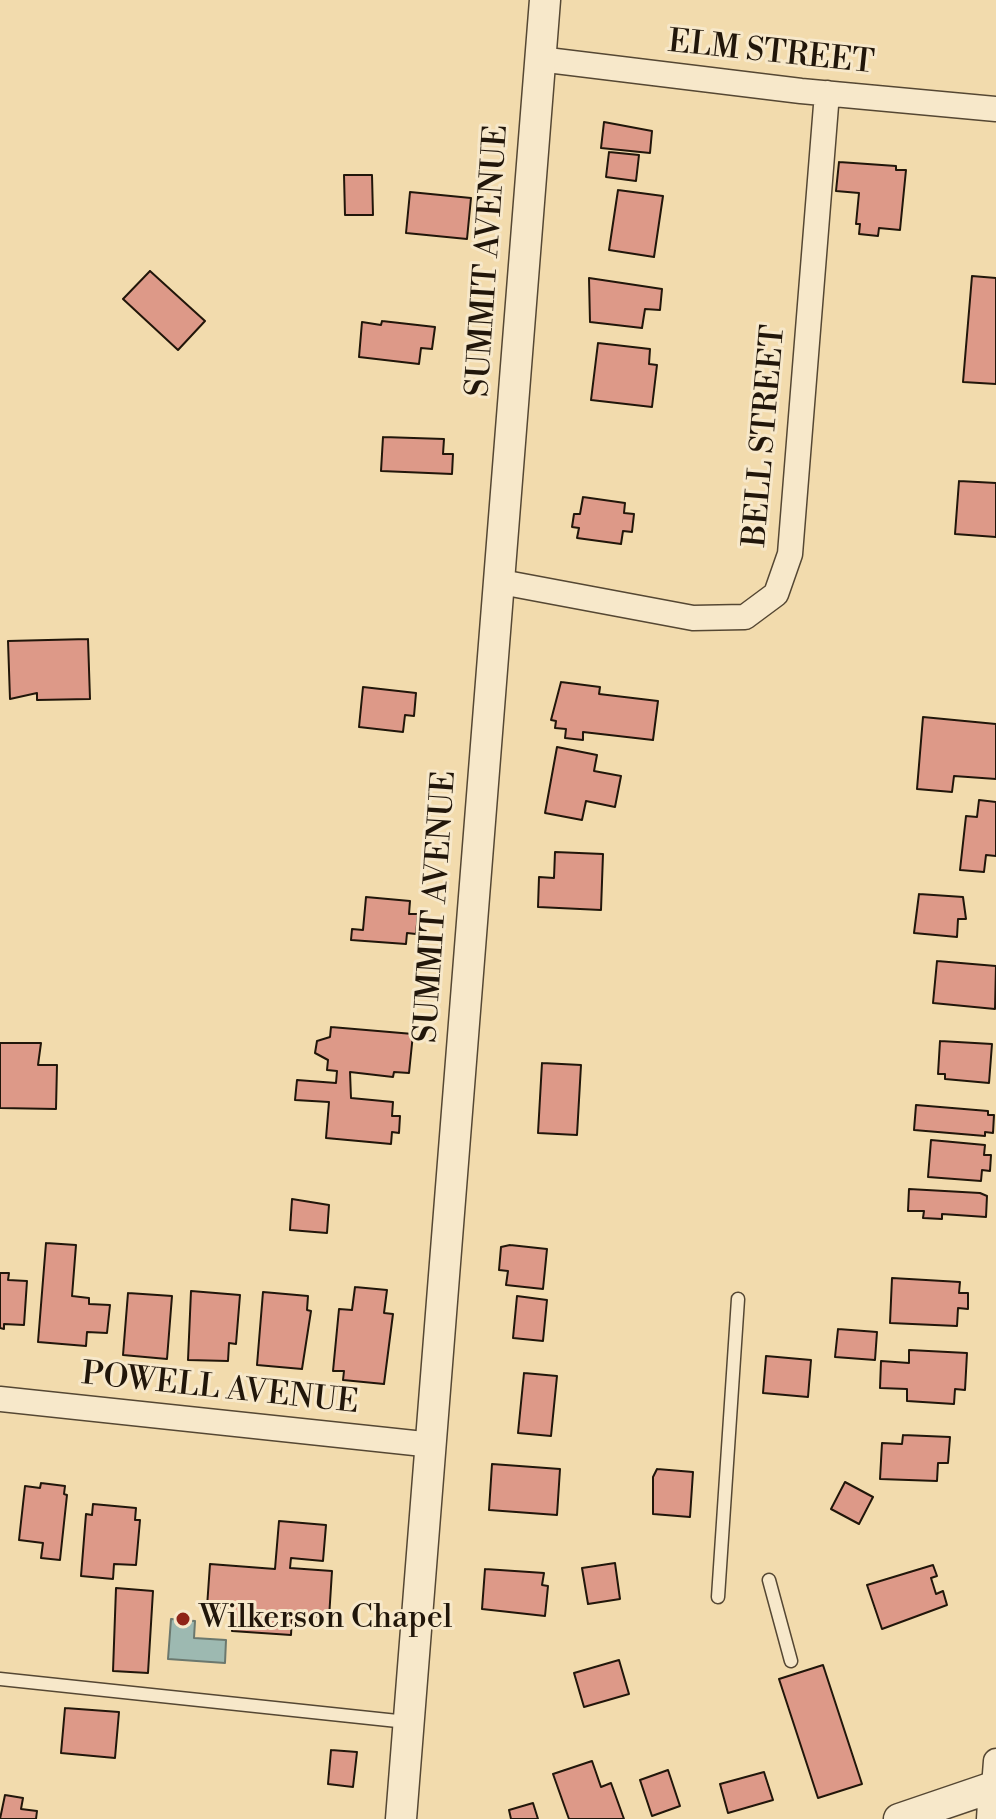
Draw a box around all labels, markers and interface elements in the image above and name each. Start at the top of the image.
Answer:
street label: ELM STREET [666,24,876,84]
street label: SUMMIT AVENUE [460,124,518,398]
street label: BELL STREET [737,323,795,549]
street label: SUMMIT AVENUE [408,770,466,1044]
street label: POWELL AVENUE [80,1356,360,1424]
place label: Wilkerson Chapel [199,1600,452,1638]
marker: Wilkerson Chapel [174,1610,192,1628]

